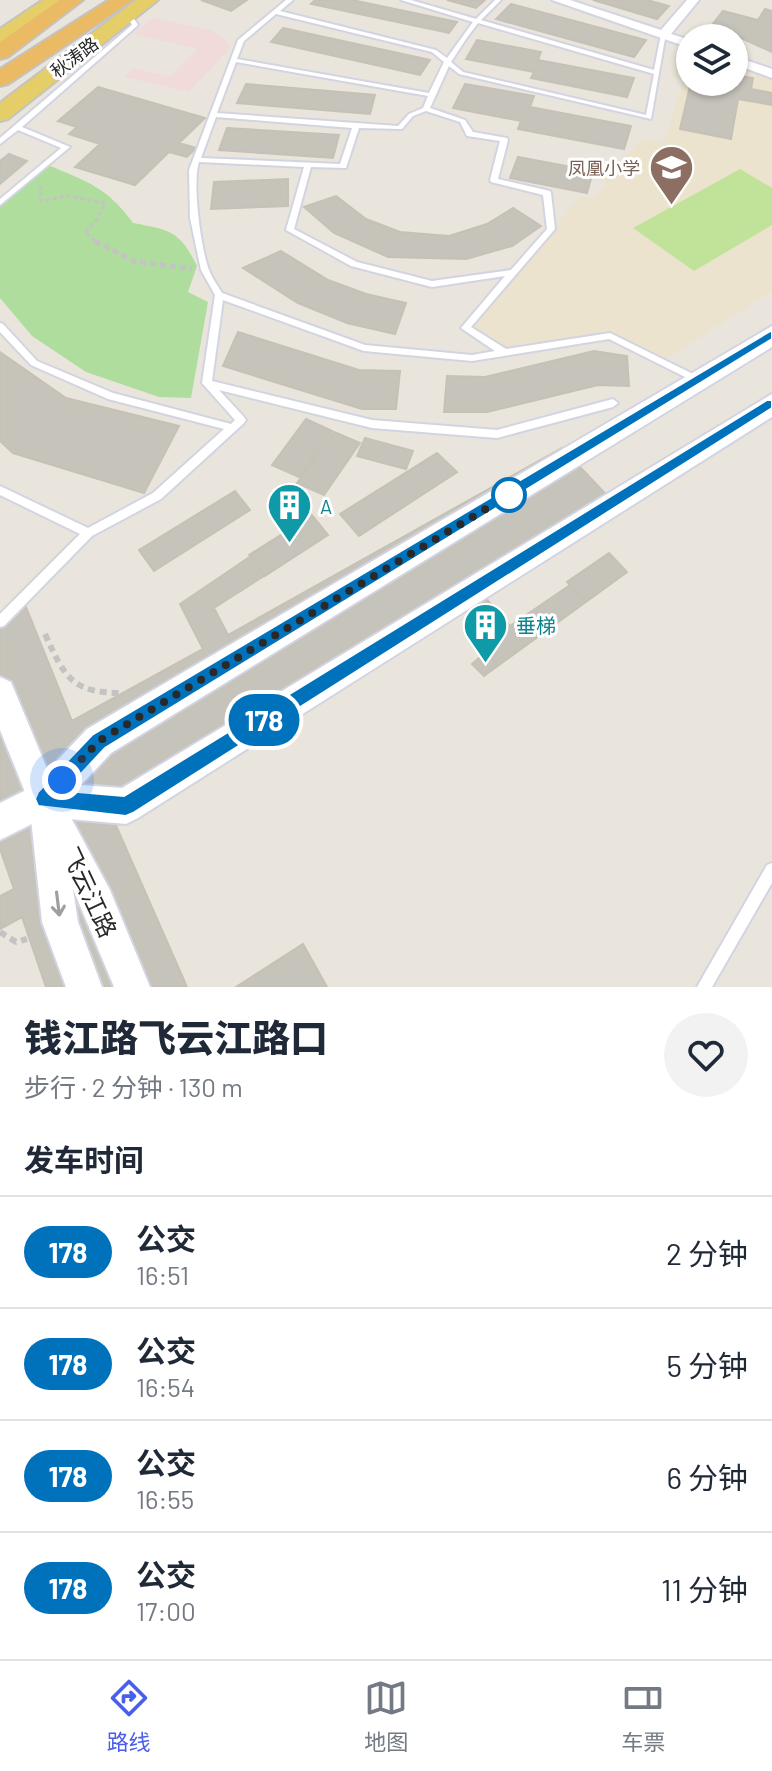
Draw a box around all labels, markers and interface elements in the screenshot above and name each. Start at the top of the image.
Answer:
map controls [676,24,748,96]
button: layers [676,24,748,96]
street label: 秋涛路 [46,32,102,82]
school or university icon: 凤凰小学 [647,144,695,207]
place label: 凤凰小学 [568,157,640,179]
unlabelled marker [492,478,526,512]
building icon: A [265,482,313,545]
place label: A [320,494,332,518]
building icon: 垂梯 [461,601,509,664]
place label: 垂梯 [516,613,556,637]
line badge: 178 [218,694,310,746]
text: 178 [245,703,283,737]
your location [42,760,82,800]
street label: 飞云江路 [57,842,123,942]
one-way arrow [51,891,66,917]
button: heart [664,1013,748,1097]
text: 钱江路飞云江路口 [24,1014,328,1060]
text: 步行 · 2 分钟 · 130 m [24,1071,243,1102]
text: 发车时间 [24,1141,144,1177]
text: 公交 [136,1220,196,1256]
text: 178 [49,1235,87,1269]
text: 2 分钟 [666,1235,748,1271]
text: 16:51 [136,1259,189,1290]
text: 公交 [136,1332,196,1368]
text: 178 [49,1347,87,1381]
text: 5 分钟 [667,1347,748,1383]
text: 16:54 [136,1371,195,1402]
text: 公交 [136,1444,196,1480]
text: 178 [49,1459,87,1493]
text: 6 分钟 [667,1459,748,1495]
text: 16:55 [136,1483,194,1514]
text: 公交 [136,1556,196,1592]
text: 178 [49,1571,87,1605]
text: 11 分钟 [661,1571,748,1607]
text: 17:00 [136,1595,196,1626]
tab: 路线 [107,1676,151,1756]
tab: 地图 [364,1676,408,1756]
tab: 车票 [621,1676,665,1756]

